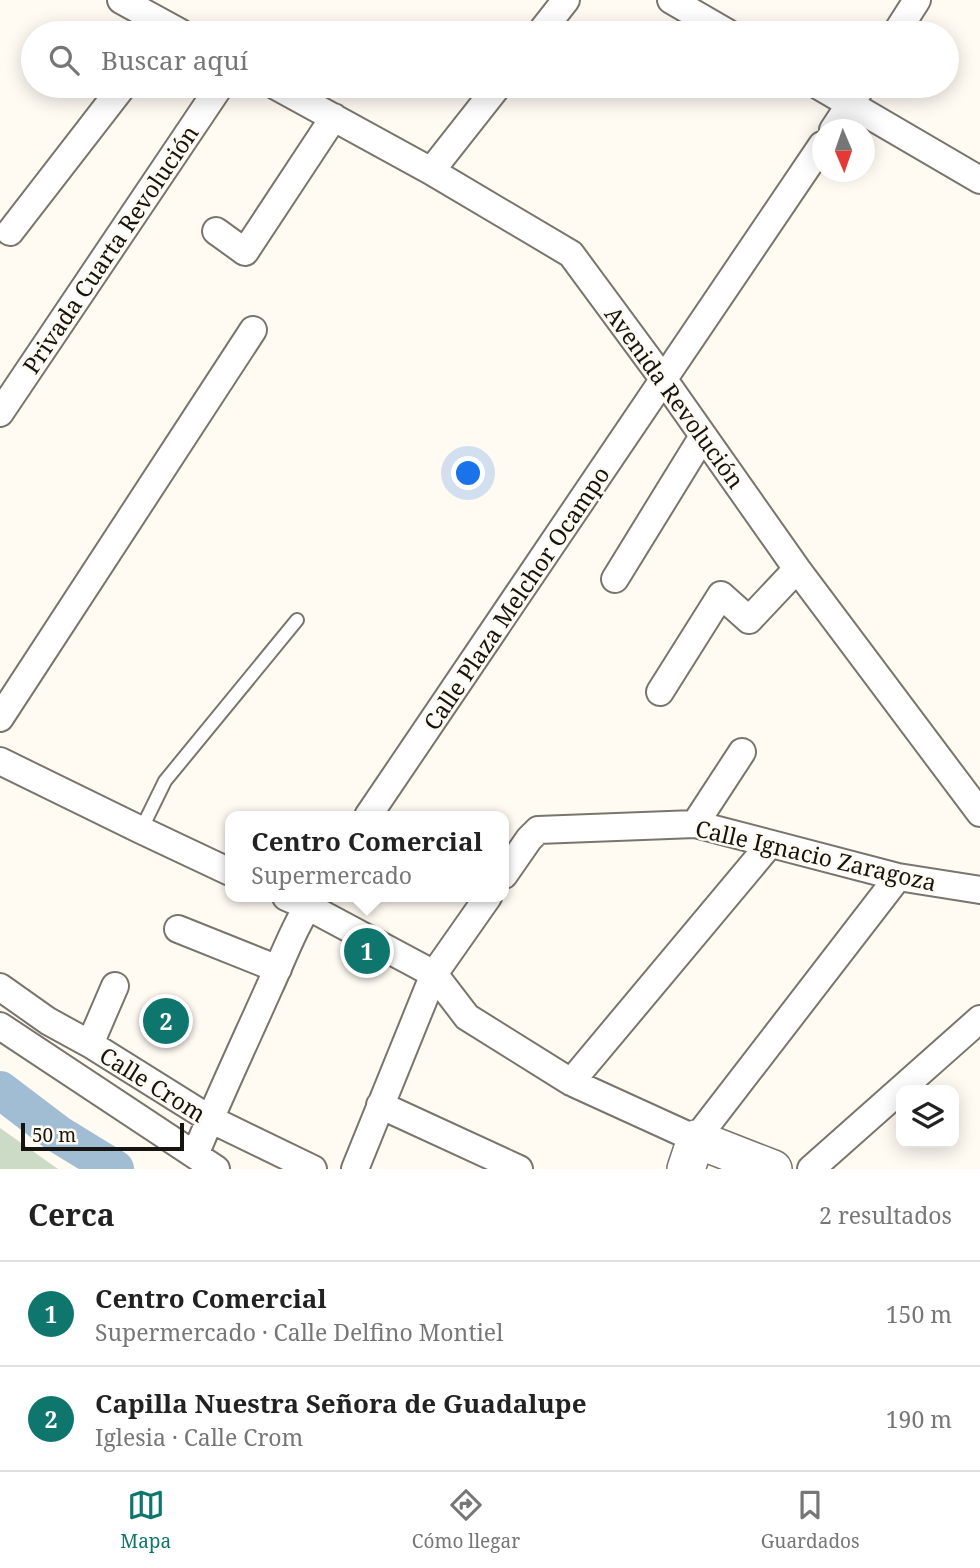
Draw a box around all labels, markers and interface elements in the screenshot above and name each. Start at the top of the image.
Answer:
search box [21,21,959,98]
icon: search [45,41,83,79]
text: Buscar aquí [101,42,248,78]
street label: Privada Cuarta Revolución [15,118,205,380]
north arrow [812,119,875,182]
street label: Avenida Revolución [598,299,752,495]
your location [451,456,485,490]
street label: Calle Plaza Melchor Ocampo [416,460,616,736]
popup [225,811,509,902]
street label: Calle Ignacio Zaragoza [692,812,940,898]
text: Centro Comercial [251,823,483,859]
text: Supermercado [251,859,412,891]
pin: 1 [344,925,390,977]
pin: 2 [143,995,189,1047]
street label: Calle Crom [94,1039,212,1129]
map controls [896,1085,959,1148]
button: layers [896,1085,959,1148]
scale bar [21,1120,184,1152]
text: 50 m [32,1122,76,1148]
text: Cerca [28,1194,115,1235]
text: 2 resultados [819,1199,952,1231]
text: Centro Comercial [95,1280,327,1316]
text: 1 [45,1298,58,1330]
text: 150 m [886,1298,952,1330]
text: Supermercado · Calle Delfino Montiel [95,1316,503,1348]
text: Capilla Nuestra Señora de Guadalupe [95,1385,587,1421]
text: 2 [45,1403,58,1435]
text: 190 m [886,1403,952,1435]
text: Iglesia · Calle Crom [95,1421,303,1453]
tab: Mapa [120,1486,171,1554]
tab: Cómo llegar [412,1486,520,1554]
tab: Guardados [761,1486,860,1554]

